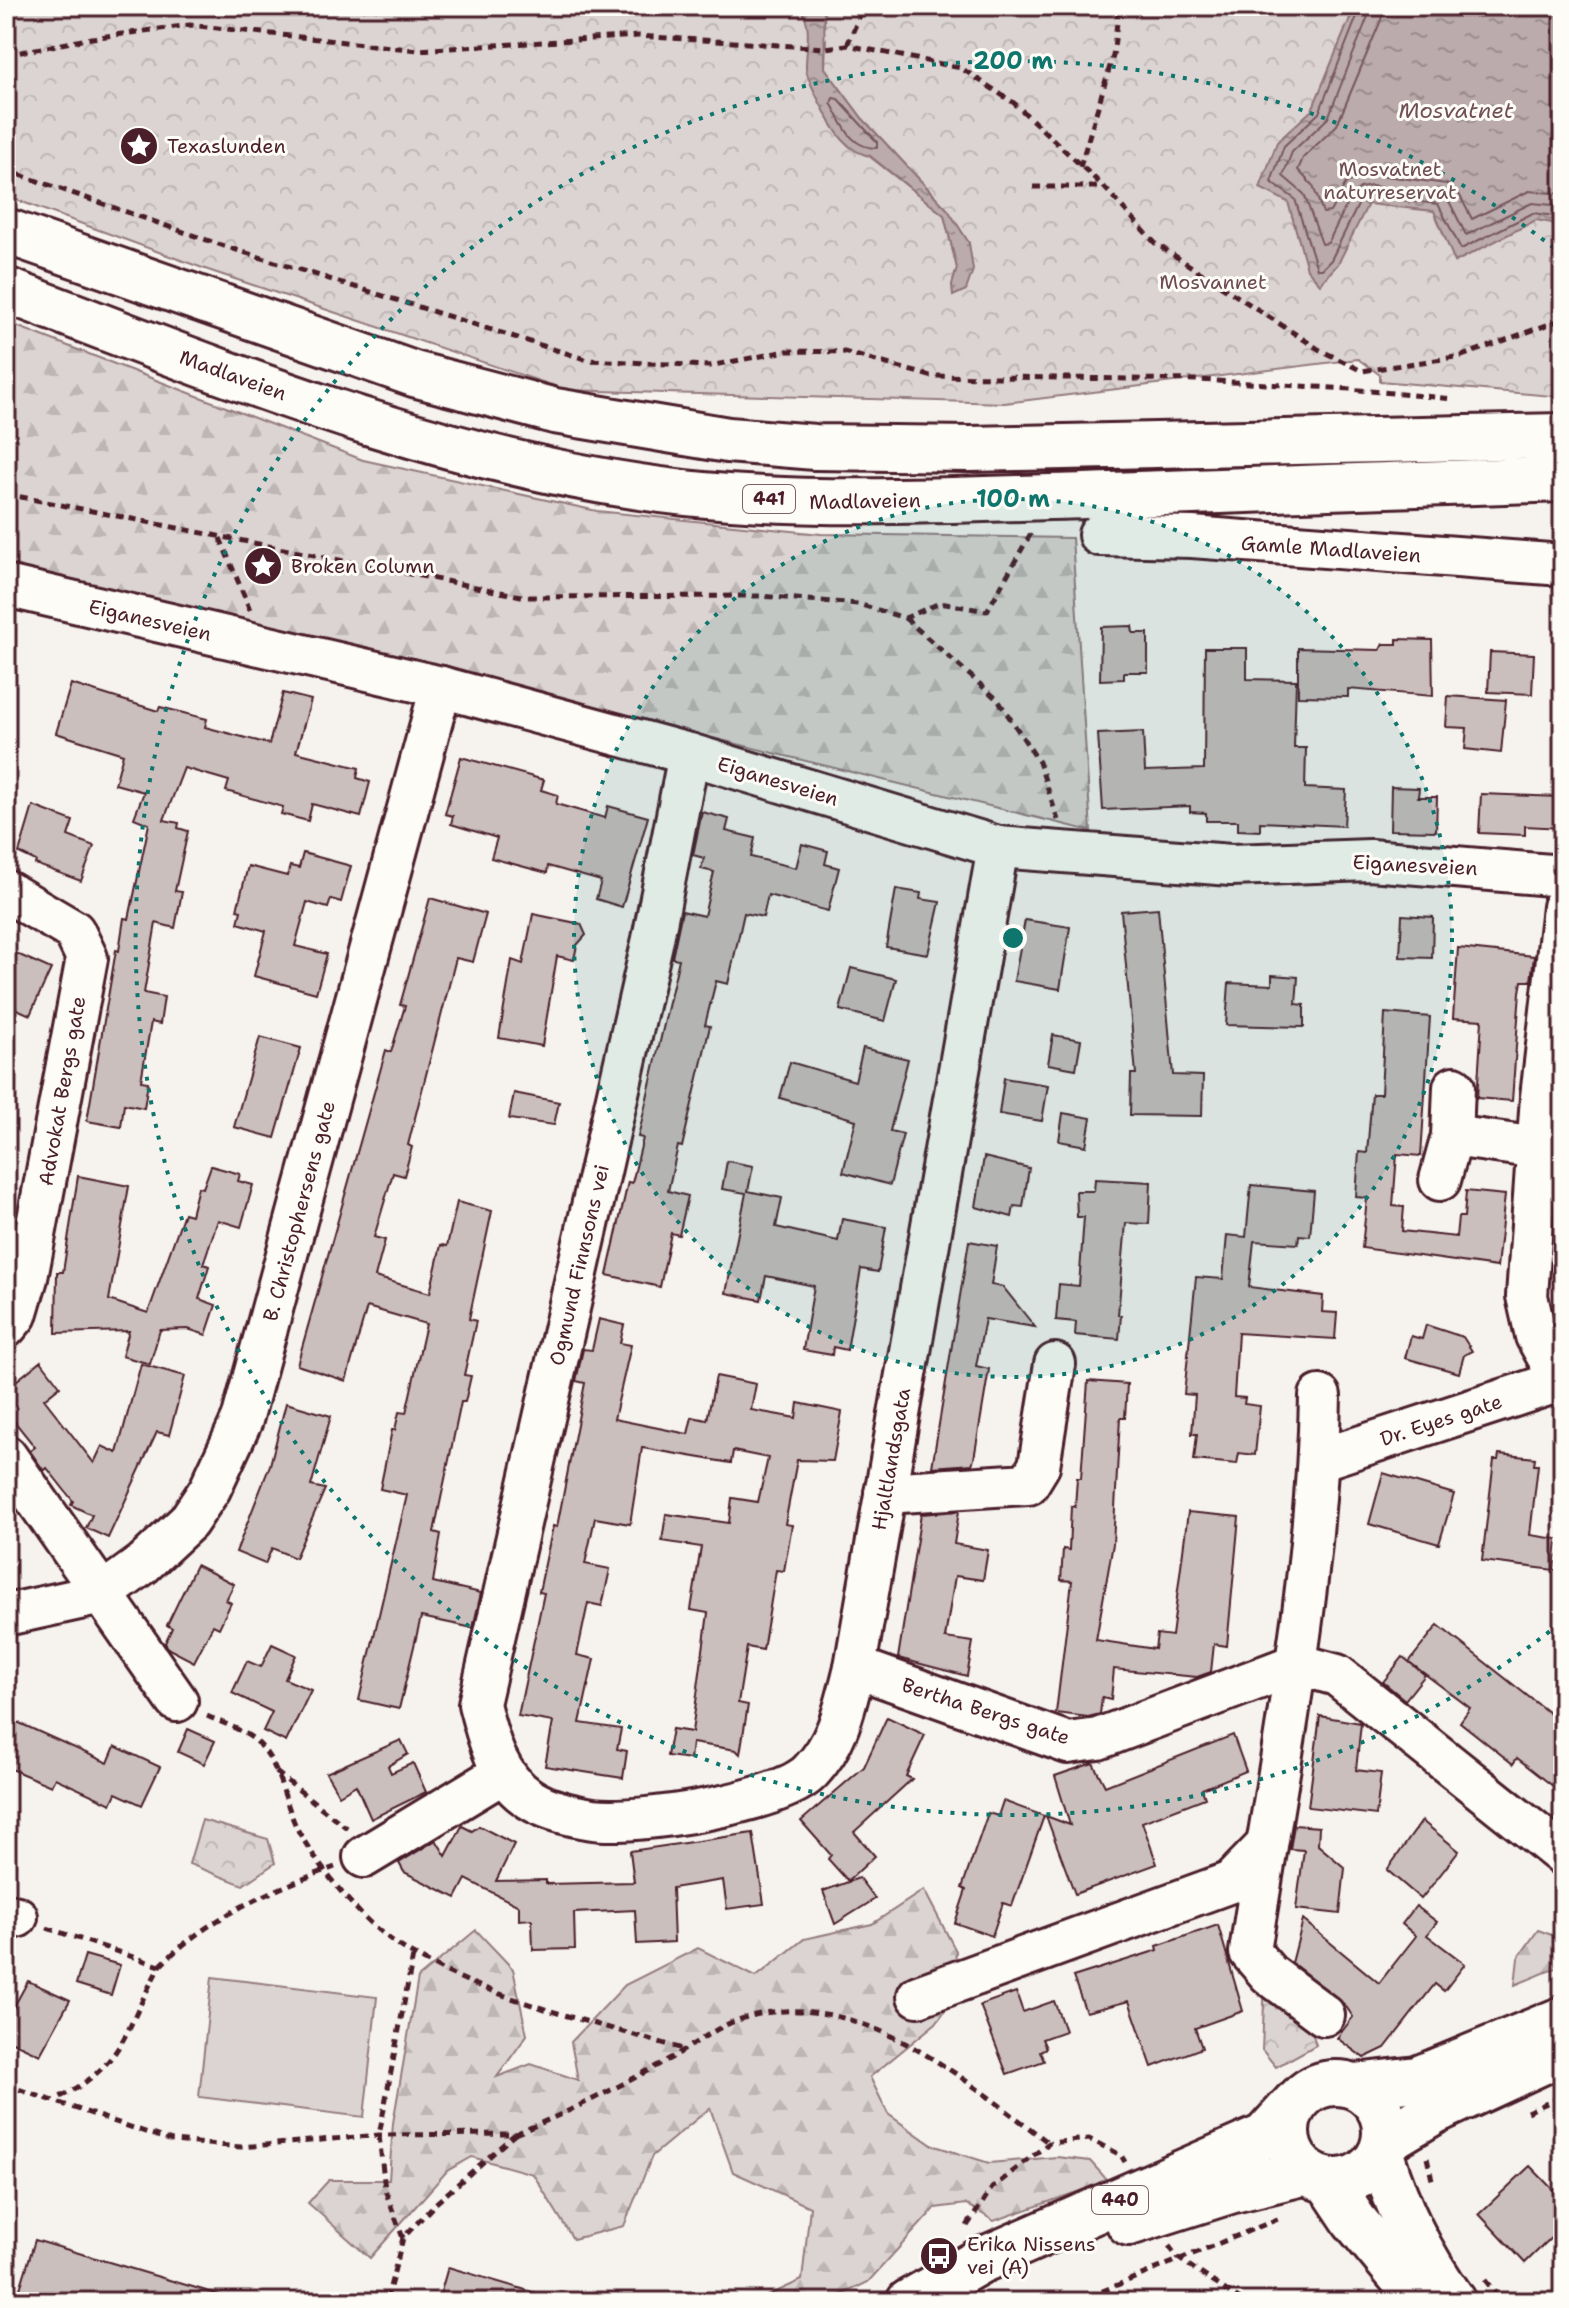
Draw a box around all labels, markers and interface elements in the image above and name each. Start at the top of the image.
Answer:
text: 200 m [973,45,1053,77]
water label: Mosvatnet [1399,96,1514,125]
place icon: Texaslunden [118,125,160,167]
place label: Texaslunden [167,133,286,159]
park label: Mosvatnet naturreservat [1323,156,1457,205]
park label: Mosvannet [1159,269,1267,295]
street label: Madlaveien [176,344,290,406]
text: 100 m [976,483,1050,515]
road number: 441 [743,485,795,513]
street label: Madlaveien [809,487,921,515]
street label: Gamle Madlaveien [1240,530,1422,568]
place icon: Broken Column [242,545,284,587]
place label: Broken Column [291,553,434,579]
street label: Eiganesveien [86,593,214,647]
street label: Eiganesveien [714,750,842,812]
street label: Eiganesveien [1352,849,1478,881]
centre of rings [999,924,1027,952]
street label: Advokat Bergs gate [33,994,91,1188]
street label: B. Christophersens gate [257,1098,341,1324]
street label: Ogmund Finnsons vei [543,1162,615,1368]
street label: Hjaltlandsgata [866,1385,916,1532]
street label: Dr. Eyes gate [1377,1388,1505,1452]
street label: Bertha Bergs gate [899,1672,1073,1750]
road number: 440 [1092,2186,1148,2214]
place label: Erika Nissens vei (A) [967,2231,1096,2280]
bus stop icon: Erika Nissens vei (A) [918,2235,960,2277]

